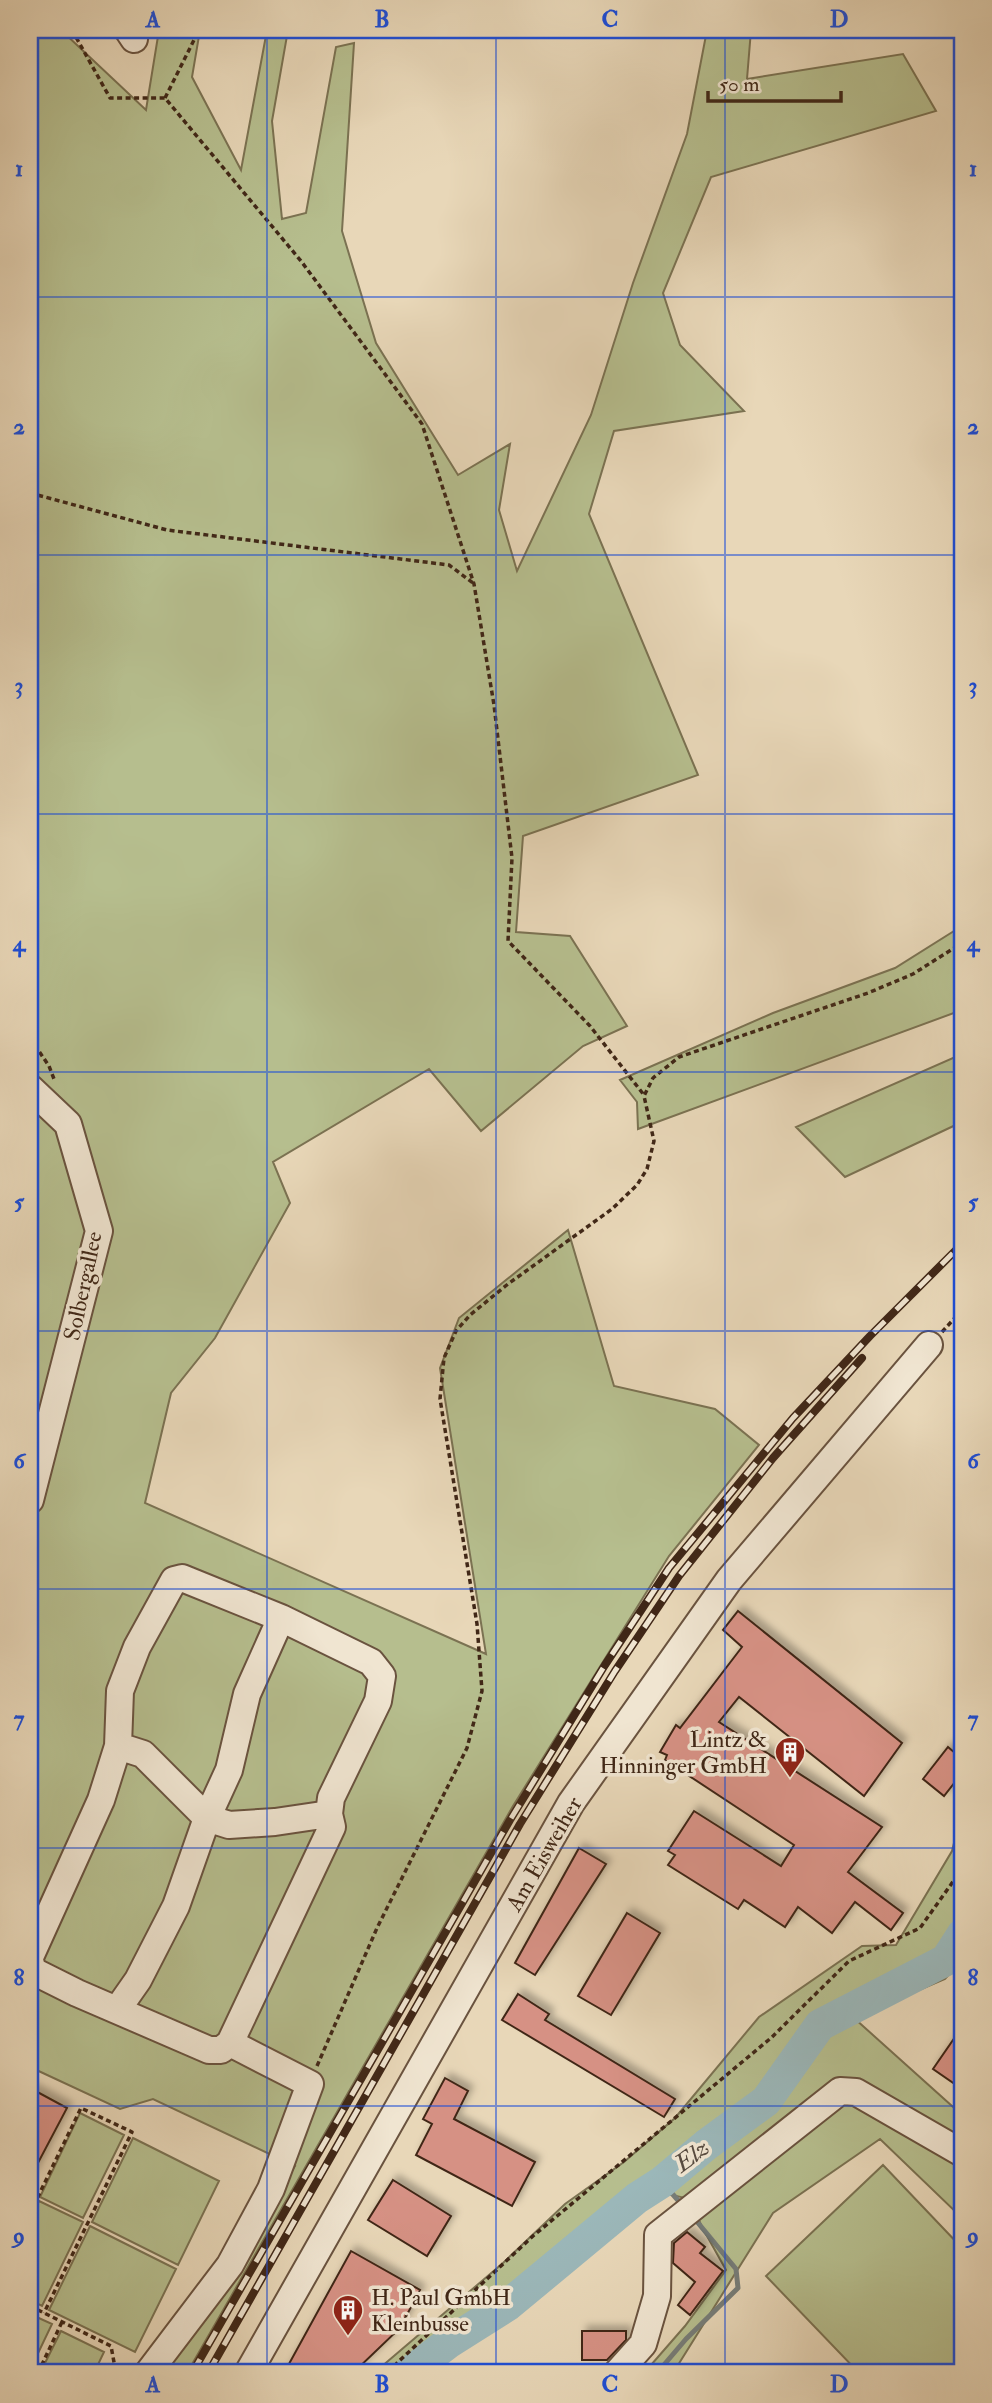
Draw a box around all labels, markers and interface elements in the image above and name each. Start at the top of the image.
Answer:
text: A [145,5,161,34]
text: B [374,5,390,34]
text: C [602,5,618,34]
text: D [830,5,848,34]
scale bar [708,60,842,104]
text: 50 m [719,71,760,98]
text: 1 [15,154,23,183]
text: 1 [969,154,977,183]
text: 2 [13,412,25,441]
text: 2 [967,412,979,441]
text: 3 [15,671,23,700]
text: 3 [969,671,977,700]
text: 4 [12,929,27,958]
text: 4 [966,929,981,958]
text: 5 [14,1187,25,1216]
text: 5 [968,1187,979,1216]
street label: Solbergallee [57,1229,109,1343]
text: 6 [13,1446,27,1475]
text: 6 [967,1446,981,1475]
text: 7 [14,1704,25,1733]
text: 7 [968,1704,979,1733]
place label: Lintz & Hinninger GmbH [599,1725,767,1780]
building icon: Lintz & Hinninger GmbH [773,1735,807,1779]
street label: Am Eisweiher [499,1791,589,1917]
text: 8 [14,1963,25,1992]
text: 8 [968,1963,979,1992]
water label: Elz [666,2133,716,2181]
text: 9 [11,2221,25,2250]
text: 9 [965,2221,979,2250]
place label: H. Paul GmbH Kleinbusse [371,2283,511,2338]
building icon: H. Paul GmbH Kleinbusse [331,2293,365,2337]
text: A [145,2370,161,2399]
text: B [374,2370,390,2399]
text: C [602,2370,618,2399]
text: D [830,2370,848,2399]

